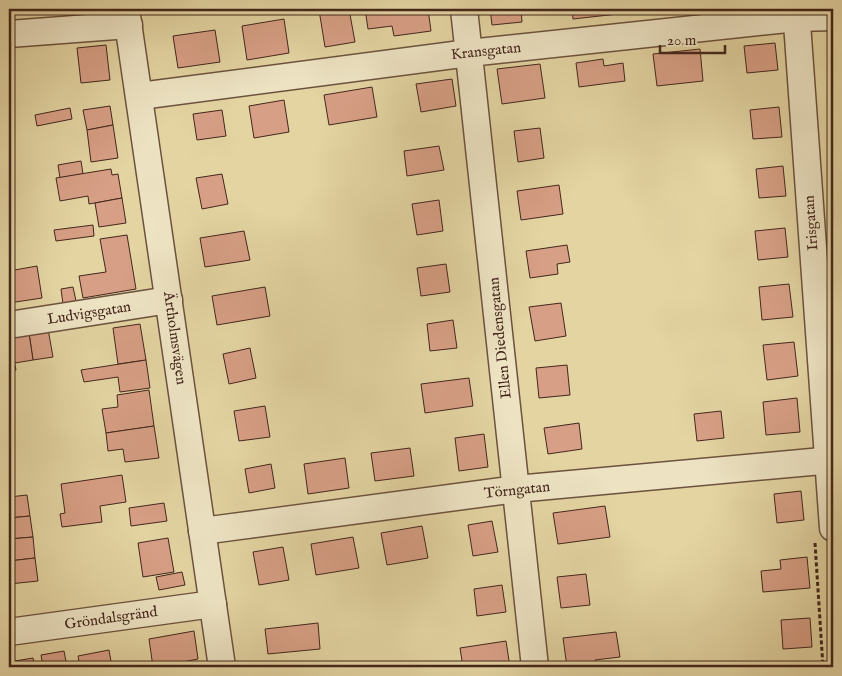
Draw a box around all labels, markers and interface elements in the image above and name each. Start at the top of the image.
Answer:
scale bar [660,22,724,54]
text: 20 m [667,31,697,50]
street label: Kransgatan [450,38,522,64]
street label: Irisgatan [800,195,822,251]
street label: Ellen Diedensgatan [484,276,516,400]
street label: Ärtholmsvägen [159,289,191,386]
street label: Ludvigsgatan [46,297,132,329]
street label: Törngatan [483,477,551,503]
street label: Gröndalsgränd [63,602,160,634]

